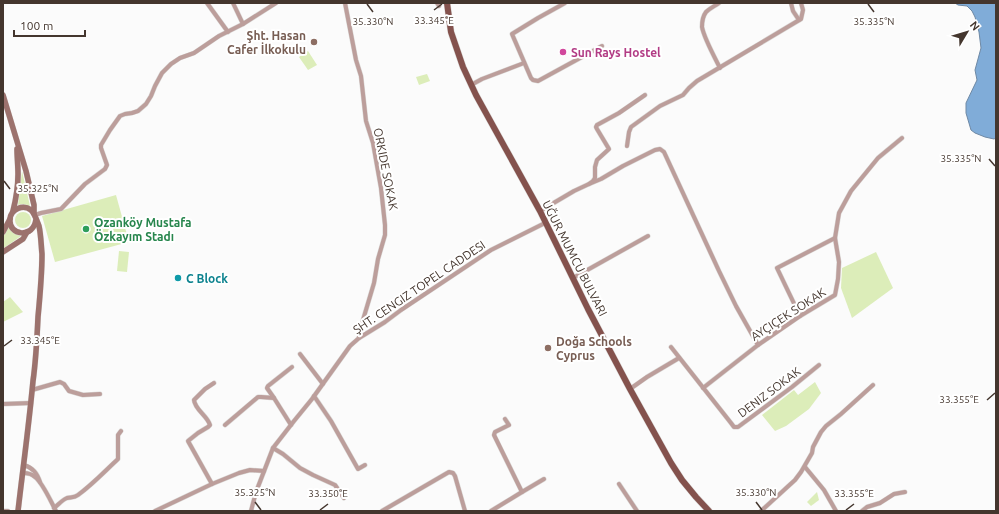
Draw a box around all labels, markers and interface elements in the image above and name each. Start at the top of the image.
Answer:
scale bar [14,12,85,38]
north arrow [947,12,987,52]
text: 33.345°E [414,15,454,26]
text: 35.330°N [352,16,394,27]
text: 35.335°N [853,16,895,27]
text: 100 m [20,19,53,32]
text: N [968,19,982,33]
place label: Şht. Hasan Cafer İlkokulu [227,29,306,56]
marker: Şht. Hasan Cafer İlkokulu [309,37,319,47]
place label: Sun Rays Hostel [571,46,661,59]
marker: Sun Rays Hostel [558,47,568,57]
street label: ORKIDE SOKAK [372,127,400,212]
text: 35.335°N [940,153,982,164]
text: 35.325°N [17,183,59,194]
street label: UĞUR MUMCU BULVARI [540,198,610,318]
place label: Ozanköy Mustafa Özkayım Stadı [94,216,192,243]
marker: Ozanköy Mustafa Özkayım Stadı [81,224,91,234]
street label: ŞHT. CENGIZ TOPEL CADDESI [350,238,488,336]
place label: C Block [186,272,228,285]
marker: C Block [173,273,183,283]
street label: AYÇIÇEK SOKAK [748,285,828,343]
text: 33.345°E [20,335,60,346]
place label: Doğa Schools Cyprus [556,335,632,362]
marker: Doğa Schools Cyprus [543,343,553,353]
street label: DENIZ SOKAK [735,364,803,420]
text: 33.355°E [939,394,979,405]
text: 35.325°N [234,487,276,498]
text: 35.330°N [735,487,777,498]
text: 33.350°E [308,488,348,499]
text: 33.355°E [834,488,874,499]

